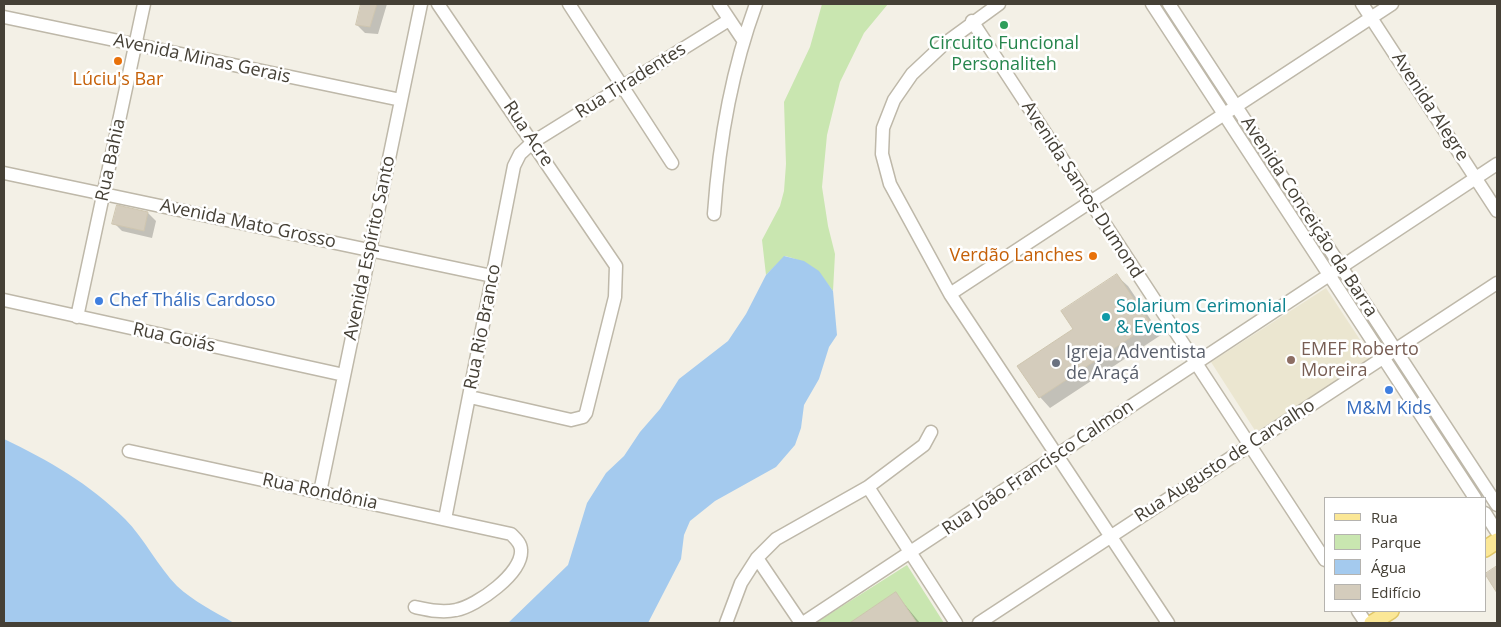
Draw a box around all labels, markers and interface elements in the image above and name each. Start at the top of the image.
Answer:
marker: Circuito Funcional Personaliteh [998,19,1010,31]
street label: Avenida Minas Gerais [111,30,293,88]
place label: Circuito Funcional Personaliteh [929,33,1079,76]
street label: Rua Tiradentes [572,38,690,124]
street label: Avenida Alegre [1387,49,1473,165]
marker: Lúciu's Bar [112,55,124,67]
place label: Lúciu's Bar [73,69,163,91]
street label: Rua Acre [498,97,558,171]
street label: Avenida Santos Dumond [1017,97,1147,283]
street label: Avenida Conceição da Barra [1236,113,1382,321]
street label: Rua Bahia [92,117,130,203]
street label: Avenida Espírito Santo [340,154,400,342]
street label: Avenida Mato Grosso [158,195,338,253]
place label: Verdão Lanches [950,245,1083,267]
marker: Verdão Lanches [1087,250,1099,262]
street label: Rua Rio Branco [460,262,506,392]
place label: Chef Thális Cardoso [109,290,275,312]
marker: Chef Thális Cardoso [93,295,105,307]
place label: Solarium Cerimonial & Eventos [1116,296,1286,338]
marker: Solarium Cerimonial & Eventos [1100,311,1112,323]
street label: Rua Goiás [131,319,217,357]
place label: EMEF Roberto Moreira [1301,339,1419,382]
place label: Igreja Adventista de Araçá [1066,342,1206,384]
marker: EMEF Roberto Moreira [1285,354,1297,366]
marker: Igreja Adventista de Araçá [1050,357,1062,369]
marker: M&M Kids [1383,384,1395,396]
street label: Rua Augusto de Carvalho [1131,395,1319,527]
street label: Rua João Francisco Calmon [938,396,1138,540]
place label: M&M Kids [1346,398,1432,420]
street label: Rua Rondônia [260,469,380,515]
legend [1324,497,1486,612]
text: Rua [1371,507,1398,527]
text: Parque [1371,532,1421,552]
text: Água [1371,557,1406,577]
text: Edifício [1371,582,1421,602]

